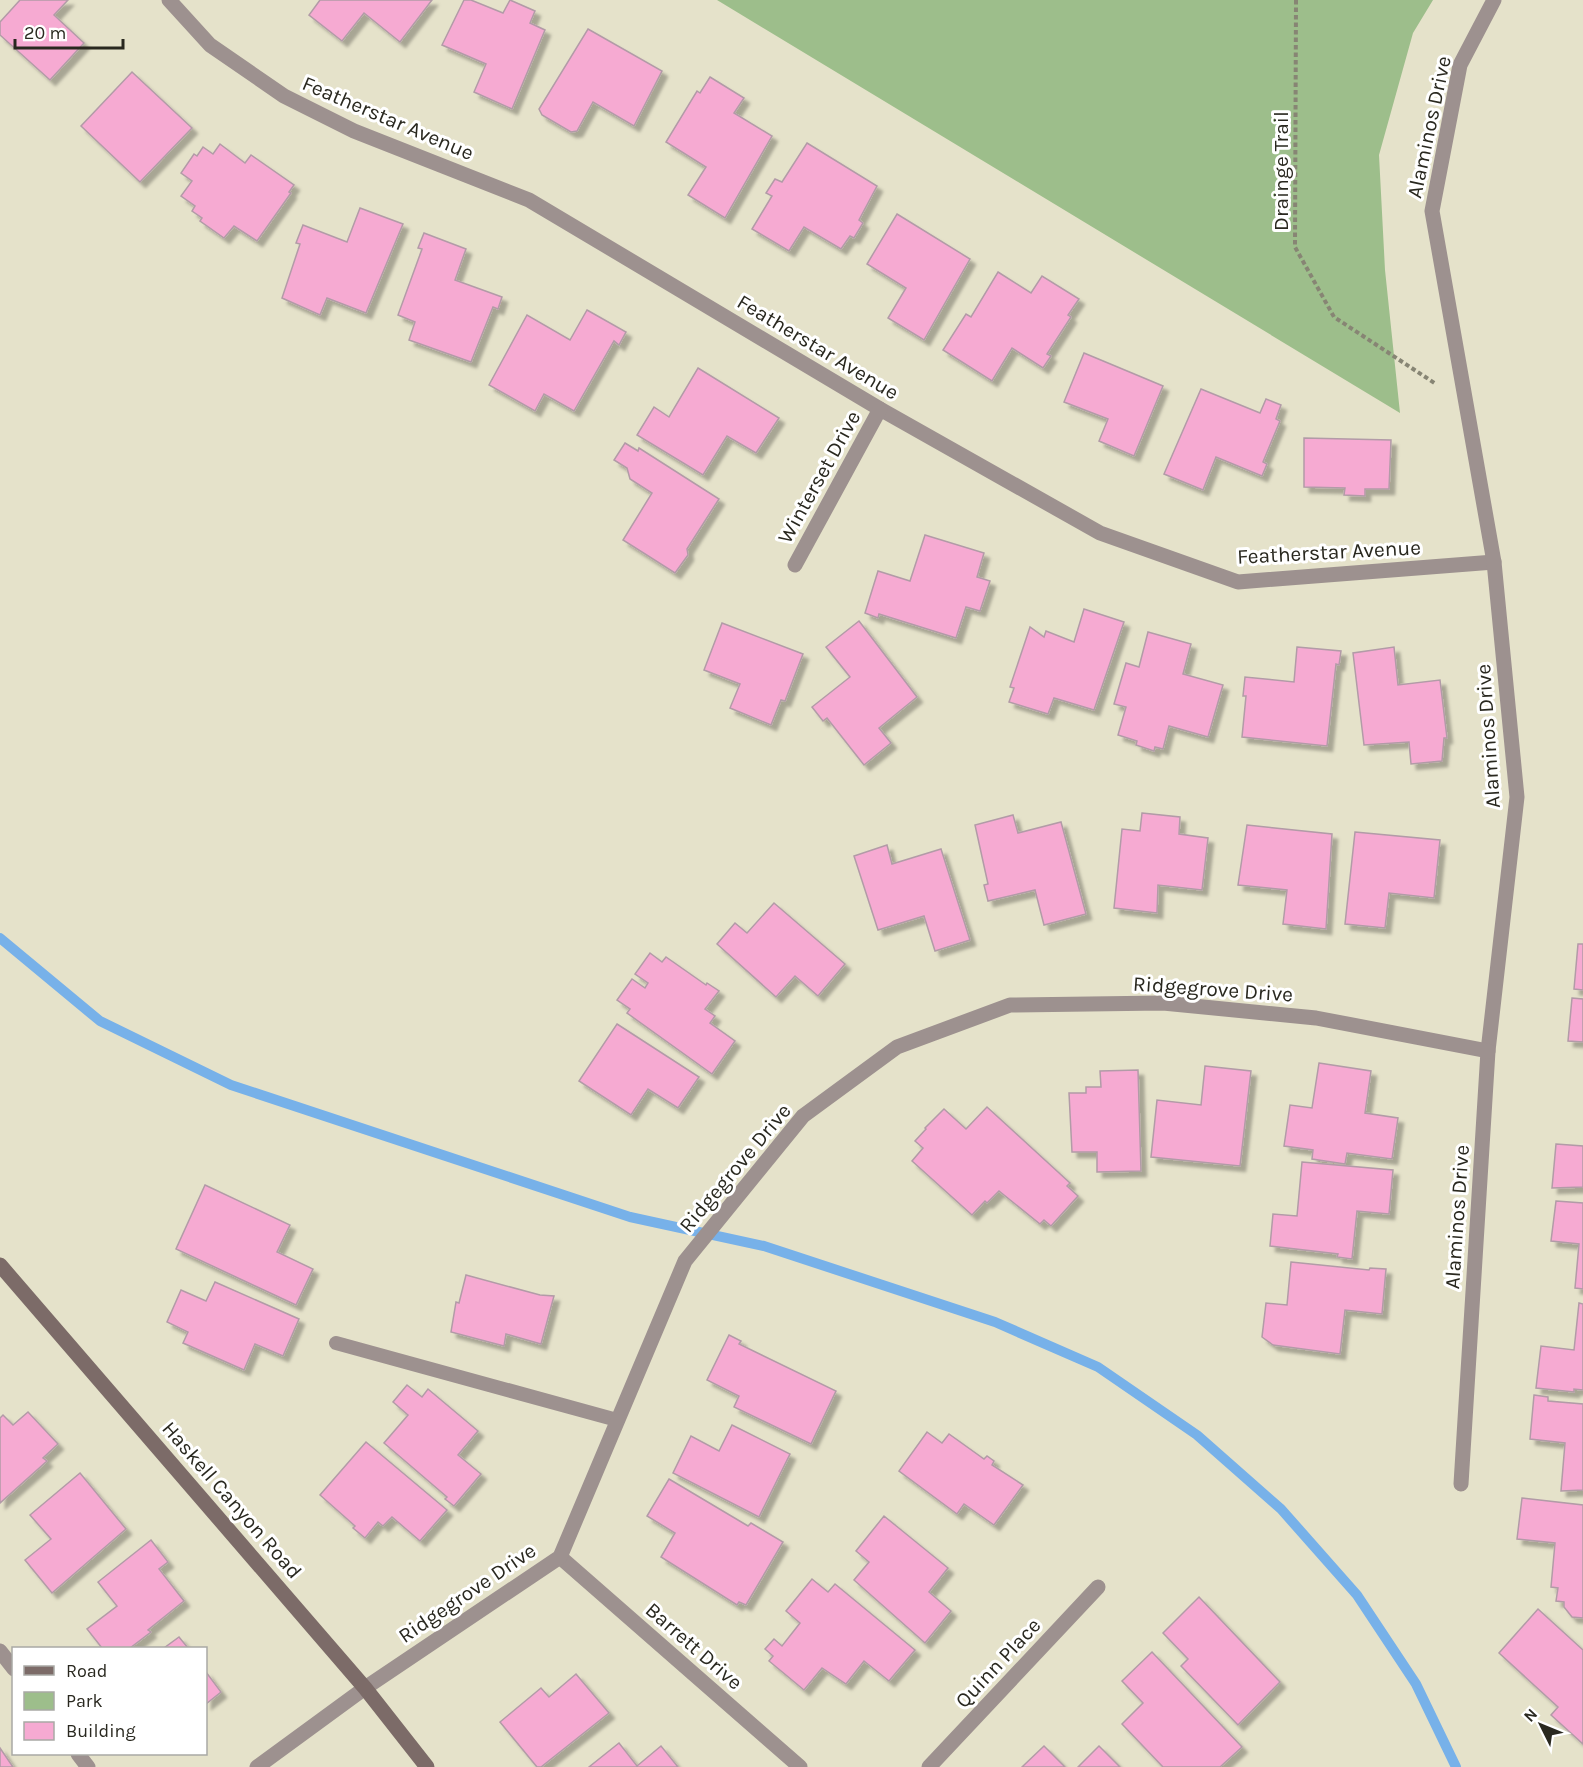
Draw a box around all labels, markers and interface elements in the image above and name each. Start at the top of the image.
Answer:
scale bar [15,12,123,50]
text: 20 m [24,22,66,44]
street label: Alaminos Drive [1402,54,1456,200]
street label: Featherstar Avenue [299,71,477,165]
street label: Drainge Trail [1269,111,1293,231]
street label: Featherstar Avenue [733,289,903,405]
street label: Winterset Drive [773,407,865,547]
street label: Featherstar Avenue [1237,535,1421,569]
street label: Alaminos Drive [1471,663,1505,809]
street label: Ridgegrove Drive [1132,971,1294,1007]
street label: Ridgegrove Drive [674,1099,796,1237]
street label: Alaminos Drive [1440,1144,1474,1290]
street label: Haskell Canyon Road [157,1417,307,1583]
street label: Ridgegrove Drive [394,1538,540,1648]
street label: Barrett Drive [641,1597,747,1695]
street label: Quinn Place [950,1613,1046,1713]
legend [12,1647,207,1755]
text: Road [66,1660,107,1682]
text: Park [66,1690,103,1712]
north arrow [1511,1695,1571,1755]
text: N [1520,1704,1541,1726]
text: Building [66,1720,136,1742]

